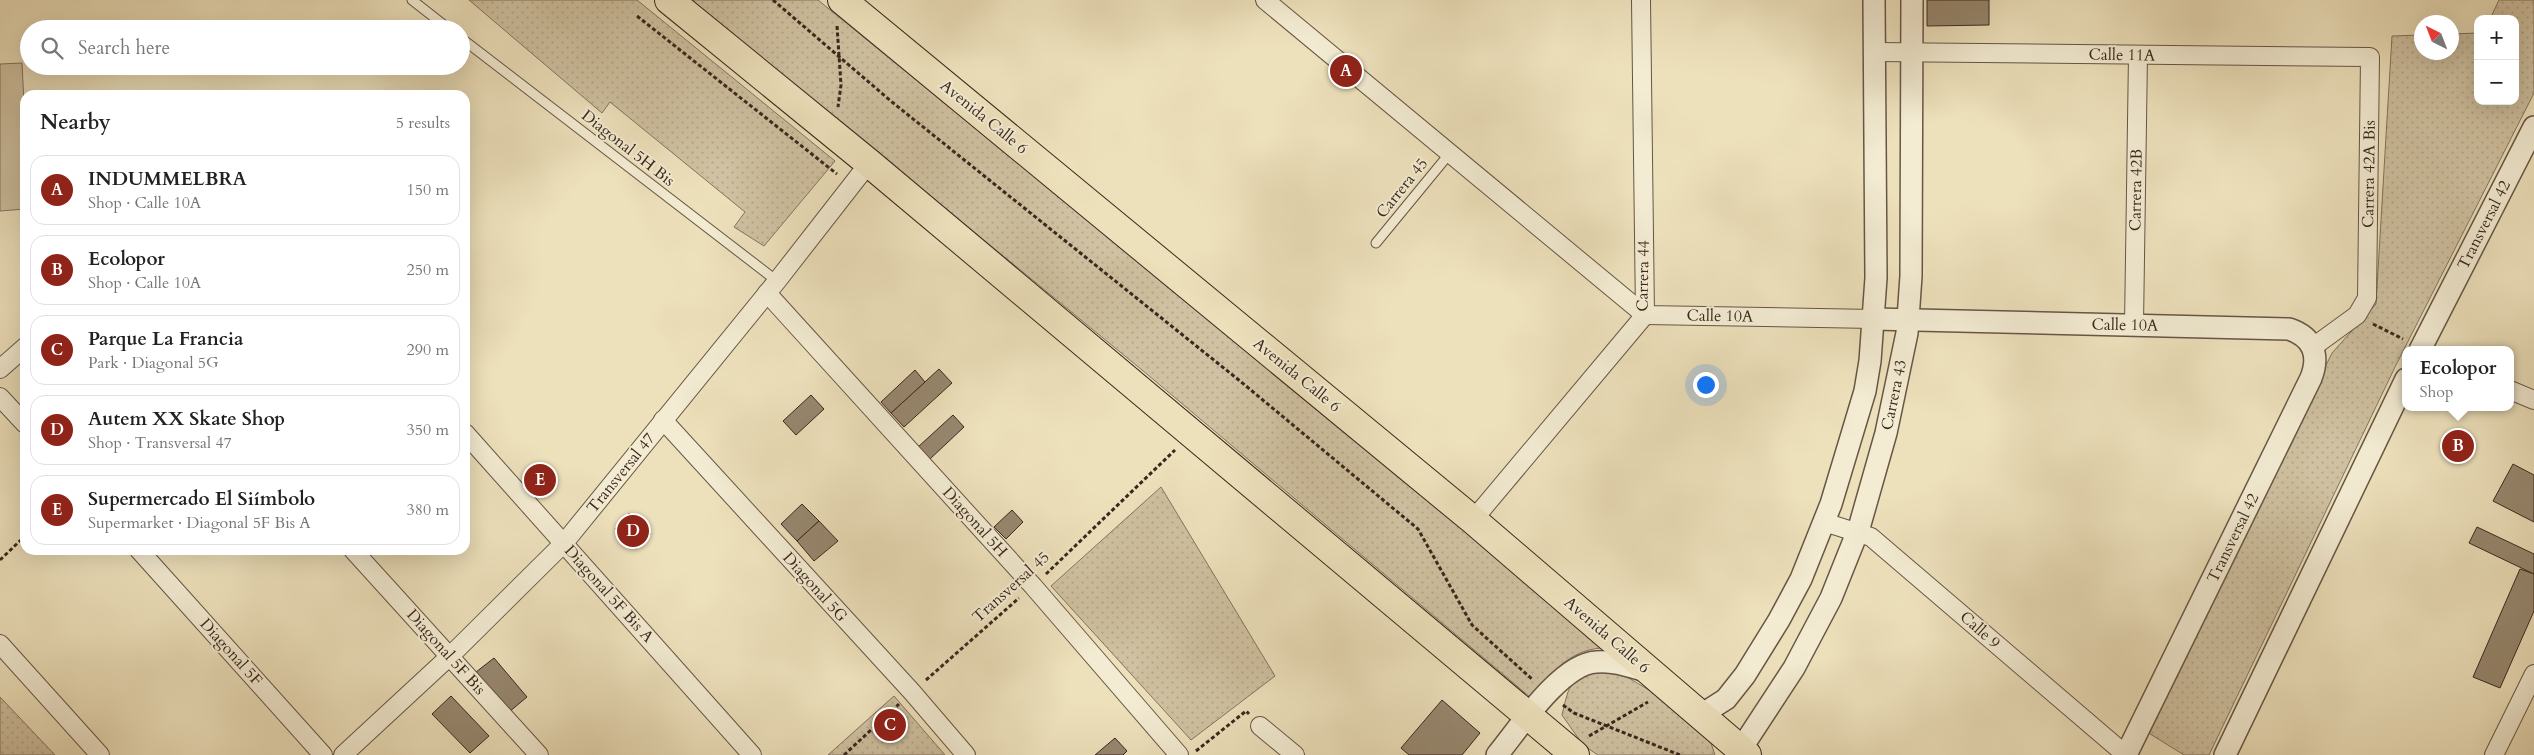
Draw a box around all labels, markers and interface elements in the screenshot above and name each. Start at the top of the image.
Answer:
north arrow [2414,15,2459,60]
map controls [2474,15,2519,105]
button: + [2474,15,2519,60]
search box [20,20,470,75]
icon: search [38,34,66,62]
text: Search here [78,35,170,61]
street label: Calle 11A [2089,43,2156,67]
pin: A [1330,52,1362,90]
button: − [2474,60,2519,105]
street label: Avenida Calle 6 [935,75,1033,159]
street label: Diagonal 5H Bis [577,105,679,191]
text: Nearby [40,108,111,137]
text: 5 results [396,112,450,134]
street label: Carrera 42A Bis [2357,120,2381,228]
street label: Carrera 42B [2124,148,2148,231]
street label: Carrera 45 [1371,153,1433,223]
text: INDUMMELBRA [88,166,247,192]
street label: Transversal 42 [2452,177,2516,273]
text: A [51,179,63,201]
text: 150 m [407,179,449,201]
text: Shop · Calle 10A [88,192,201,214]
street label: Carrera 44 [1631,240,1655,312]
text: Ecolopor [88,246,165,272]
text: B [51,259,63,281]
text: 250 m [407,259,449,281]
text: Shop · Calle 10A [88,272,201,294]
street label: Calle 10A [1687,304,1754,328]
street label: Calle 10A [2092,313,2159,337]
text: Parque La Francia [88,326,244,352]
street label: Avenida Calle 6 [1248,333,1346,417]
text: C [51,339,63,361]
text: 290 m [407,339,449,361]
popup [2402,346,2514,411]
text: Park · Diagonal 5G [88,352,219,374]
text: Ecolopor [2420,355,2496,381]
street label: Carrera 43 [1876,358,1912,432]
your location [1693,372,1719,398]
text: Shop [2420,381,2453,403]
text: Autem XX Skate Shop [88,406,285,432]
text: D [50,419,64,441]
text: 350 m [407,419,449,441]
pin: B [2442,427,2474,465]
street label: Transversal 47 [582,428,660,518]
text: Shop · Transversal 47 [88,432,232,454]
pin: E [524,461,556,499]
street label: Diagonal 5H [937,482,1013,562]
text: Supermercado El Siímbolo [88,486,315,512]
street label: Transversal 42 [2202,490,2264,586]
text: E [52,499,62,521]
text: 380 m [407,499,449,521]
text: Supermarket · Diagonal 5F Bis A [88,512,311,534]
pin: D [617,512,649,550]
street label: Diagonal 5F Bis A [559,540,659,648]
street label: Transversal 45 [968,546,1054,628]
street label: Diagonal 5G [778,547,853,627]
street label: Avenida Calle 6 [1559,592,1655,678]
street label: Diagonal 5F Bis [401,604,491,700]
street label: Calle 9 [1955,606,2005,654]
street label: Diagonal 5F [195,614,267,690]
pin: C [874,706,906,744]

